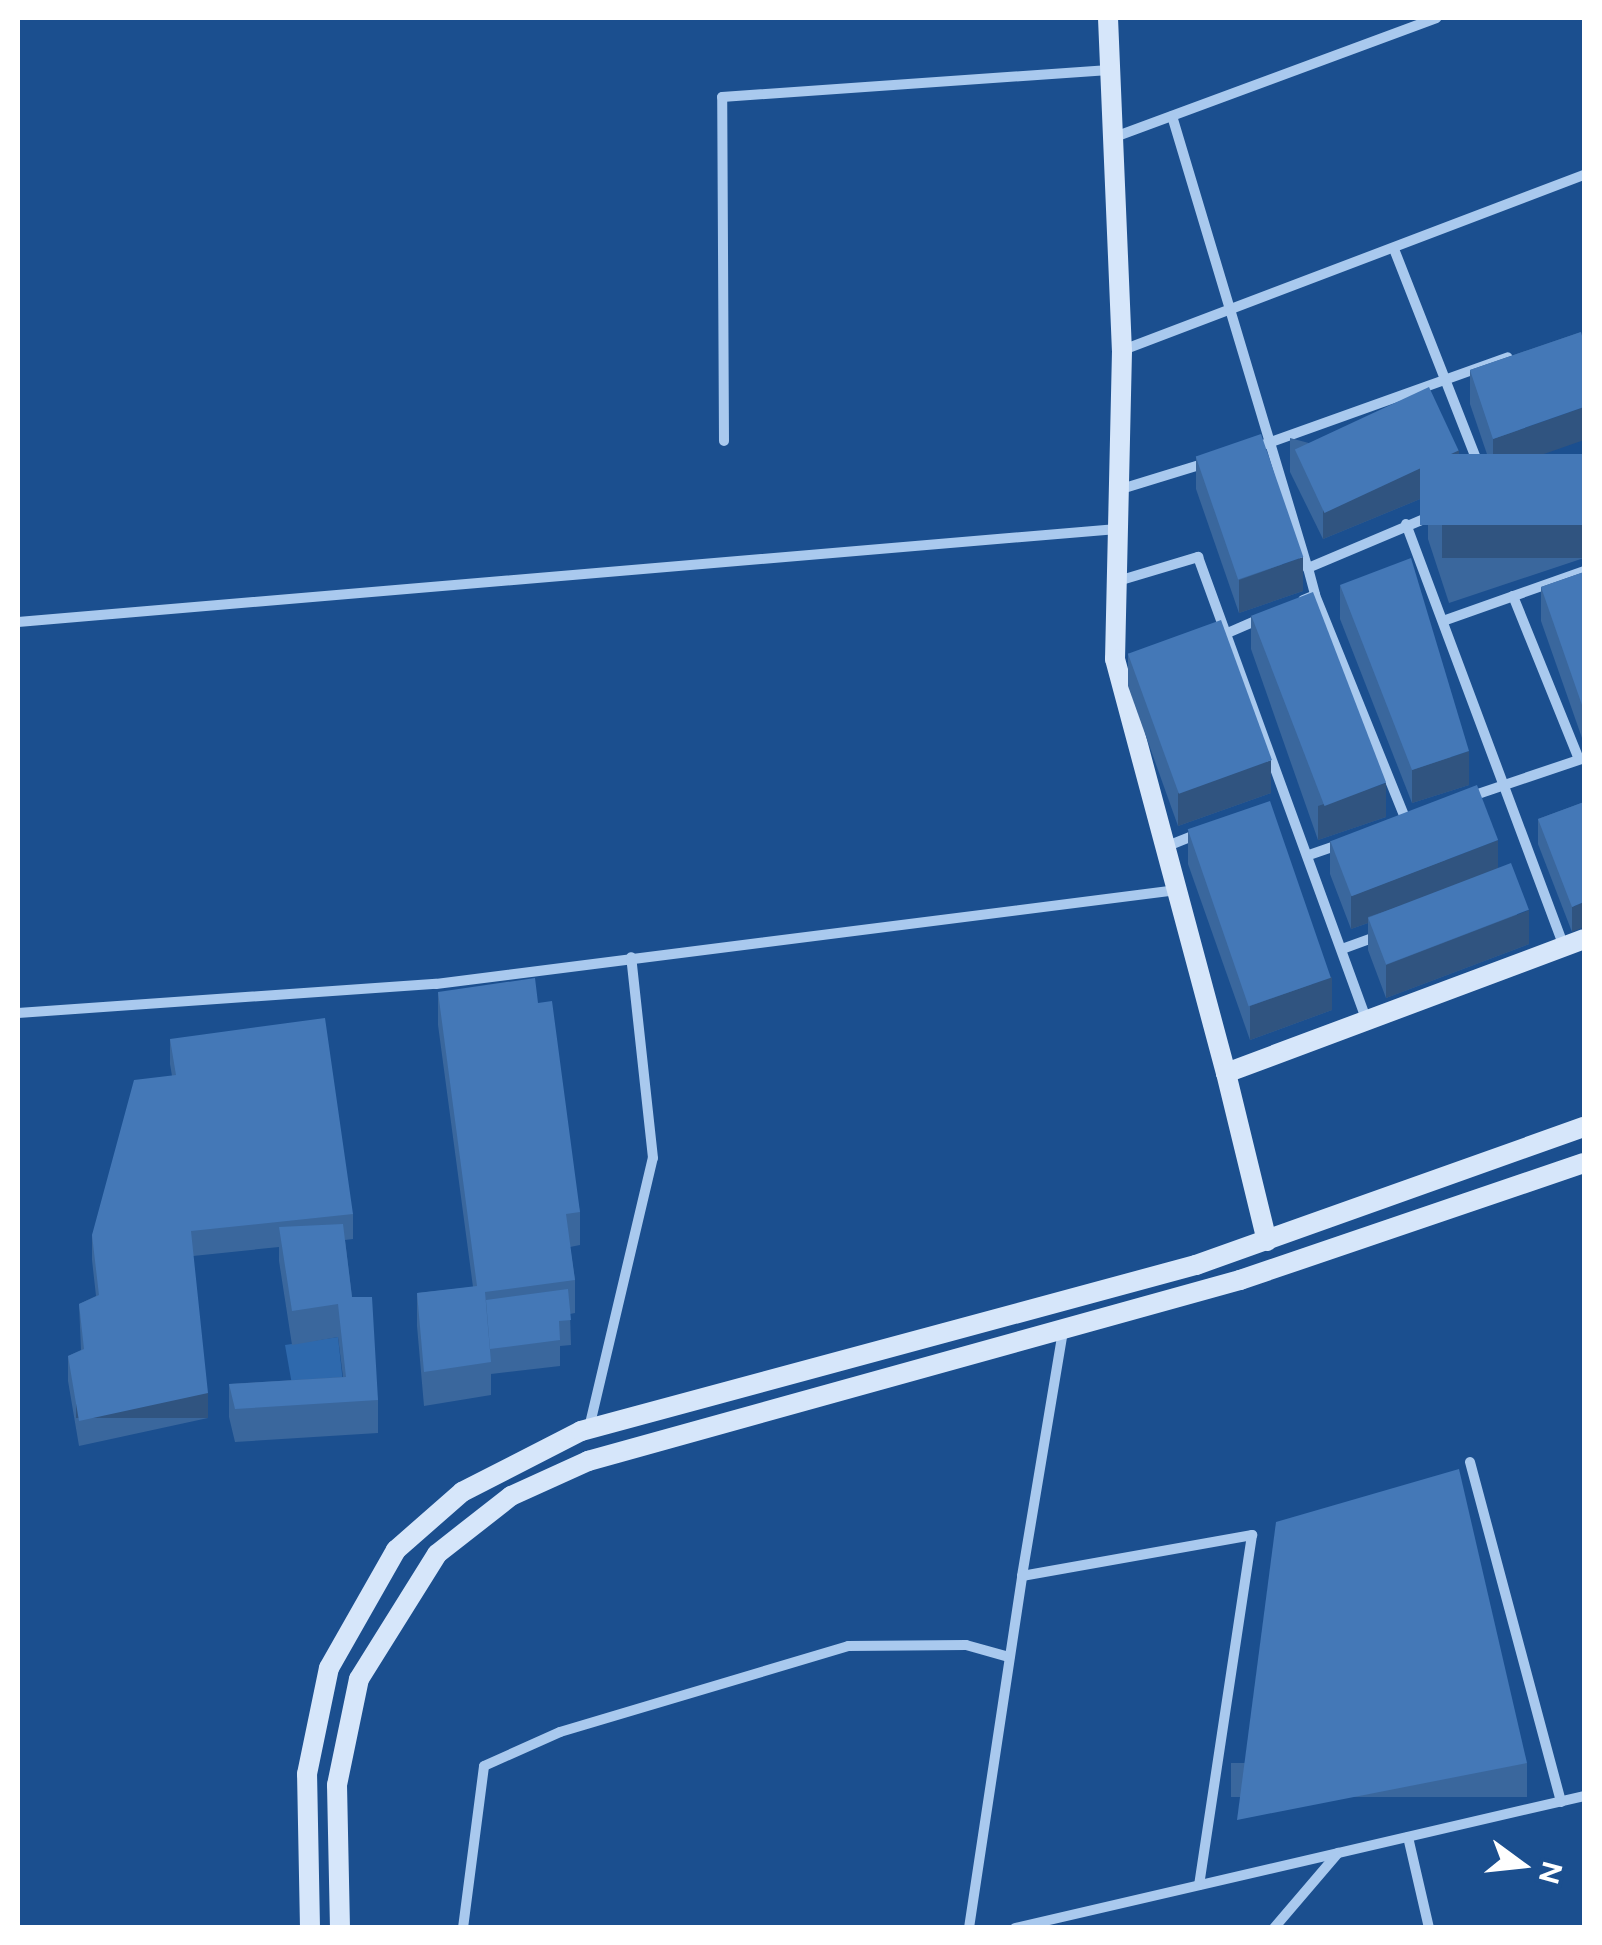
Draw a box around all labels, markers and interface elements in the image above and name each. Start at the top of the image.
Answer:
north arrow [1472,1815,1572,1915]
text: N [1532,1858,1570,1888]

